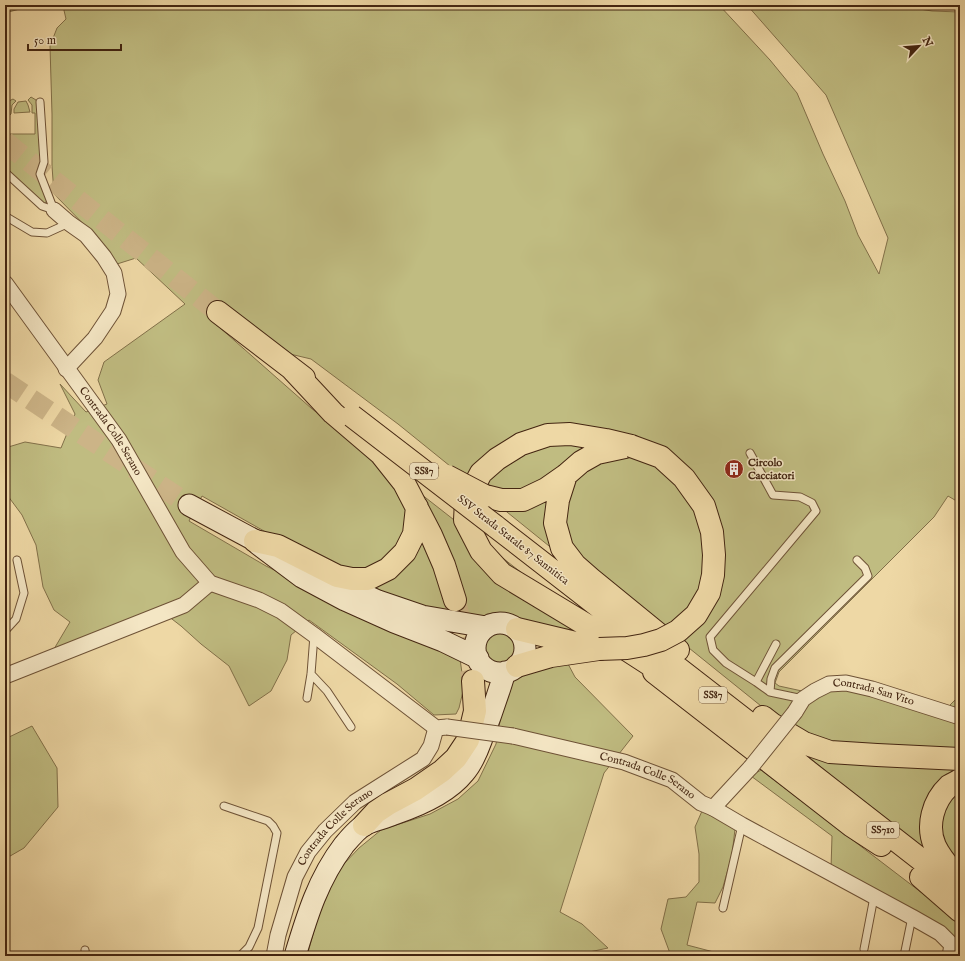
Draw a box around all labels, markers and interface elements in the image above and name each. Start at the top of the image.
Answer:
scale bar [28,26,121,52]
north arrow [899,26,939,66]
text: 50 m [34,33,56,48]
text: N [918,34,936,50]
street label: Contrada Colle Serano [76,384,145,478]
place label: Circolo Cacciatori [748,456,794,483]
building icon: Circolo Cacciatori [723,458,745,480]
road number: SS87 [410,463,438,479]
street label: SSV Strada Statale 87 Sannitica [454,492,572,588]
street label: Contrada San Vito [832,676,916,709]
road number: SS87 [699,687,727,703]
street label: Contrada Colle Serano [598,750,698,803]
street label: Contrada Colle Serano [295,785,376,868]
road number: SS710 [867,822,899,838]

